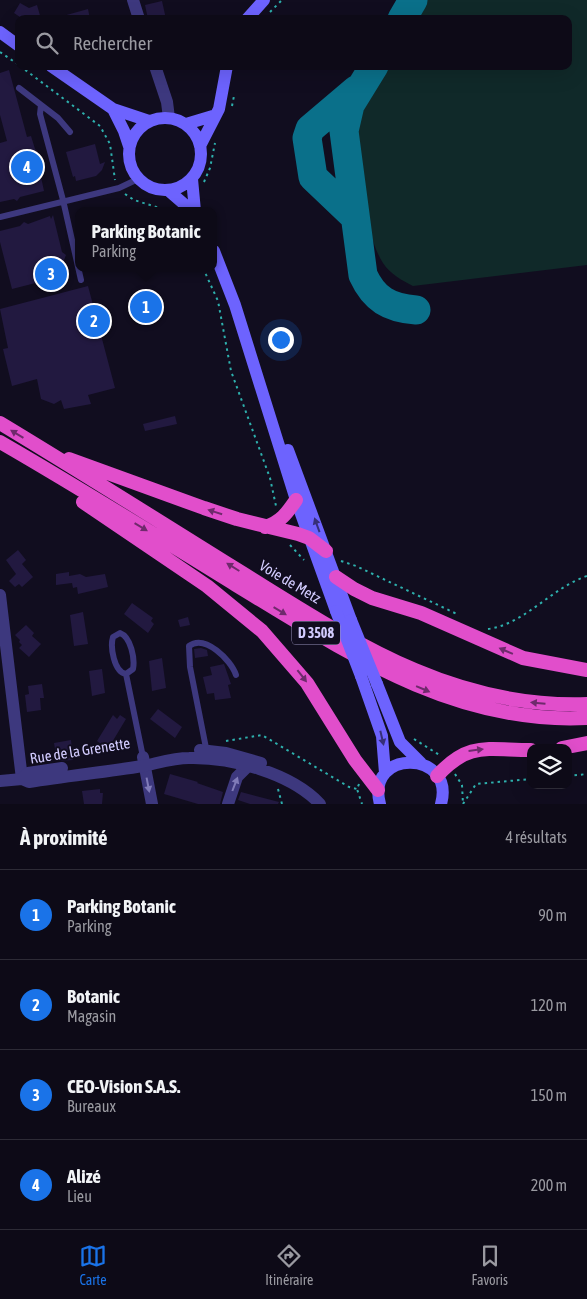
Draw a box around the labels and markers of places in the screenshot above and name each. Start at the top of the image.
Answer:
pin: 4 [11,148,43,186]
pin: 3 [35,255,67,293]
pin: 1 [130,288,162,326]
pin: 2 [78,302,110,340]

